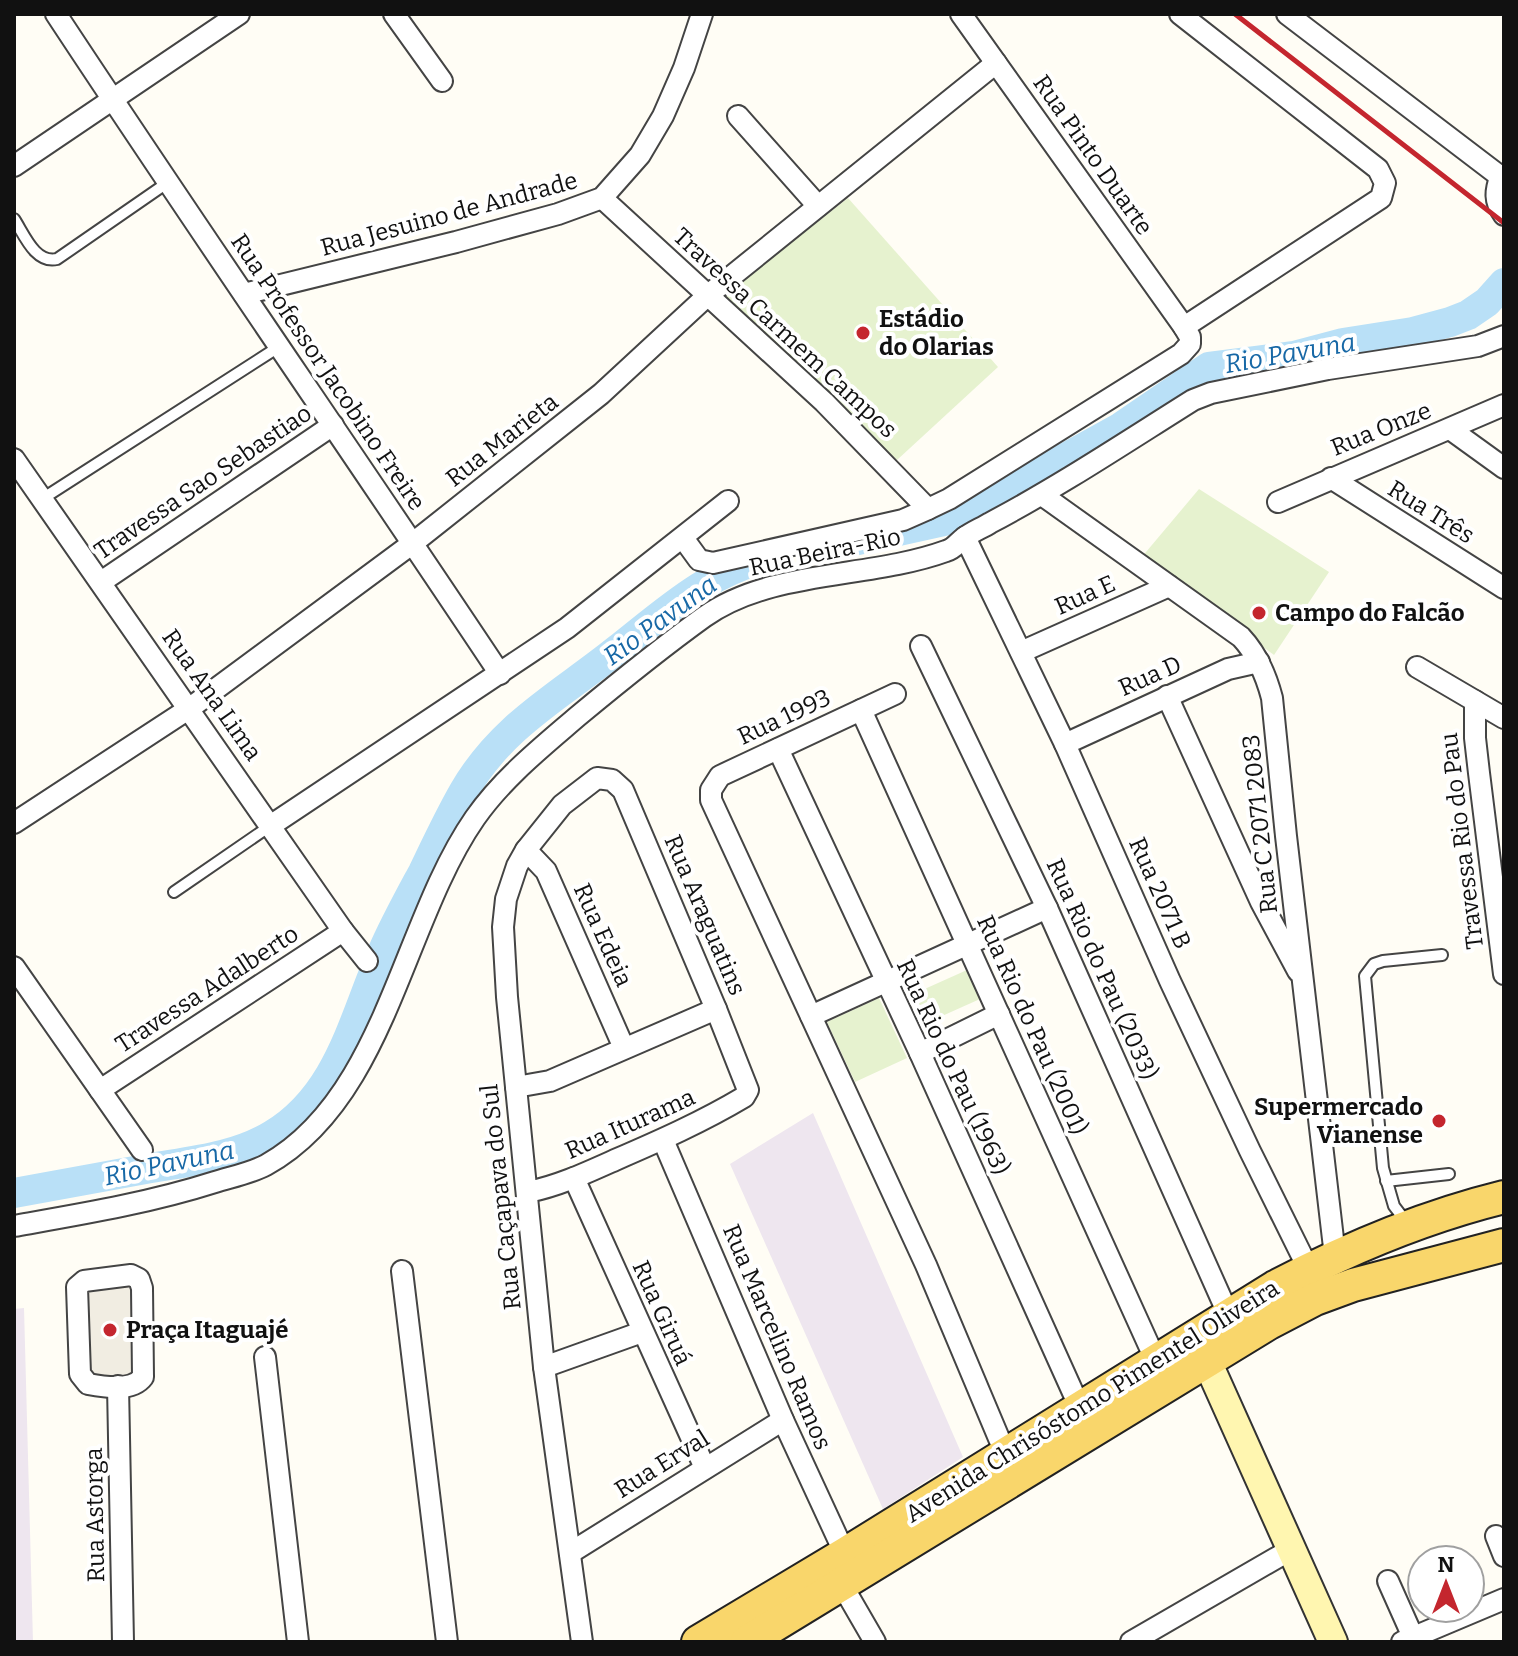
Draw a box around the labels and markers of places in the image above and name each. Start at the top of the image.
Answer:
place label: Estádio do Olarias [879,305,994,361]
marker: Estádio do Olarias [854,324,872,342]
place label: Campo do Falcão [1275,599,1465,627]
marker: Campo do Falcão [1250,604,1268,622]
place label: Supermercado Vianense [1254,1093,1423,1149]
marker: Supermercado Vianense [1430,1112,1448,1130]
place label: Praça Itaguajé [126,1316,288,1344]
marker: Praça Itaguajé [101,1321,119,1339]

